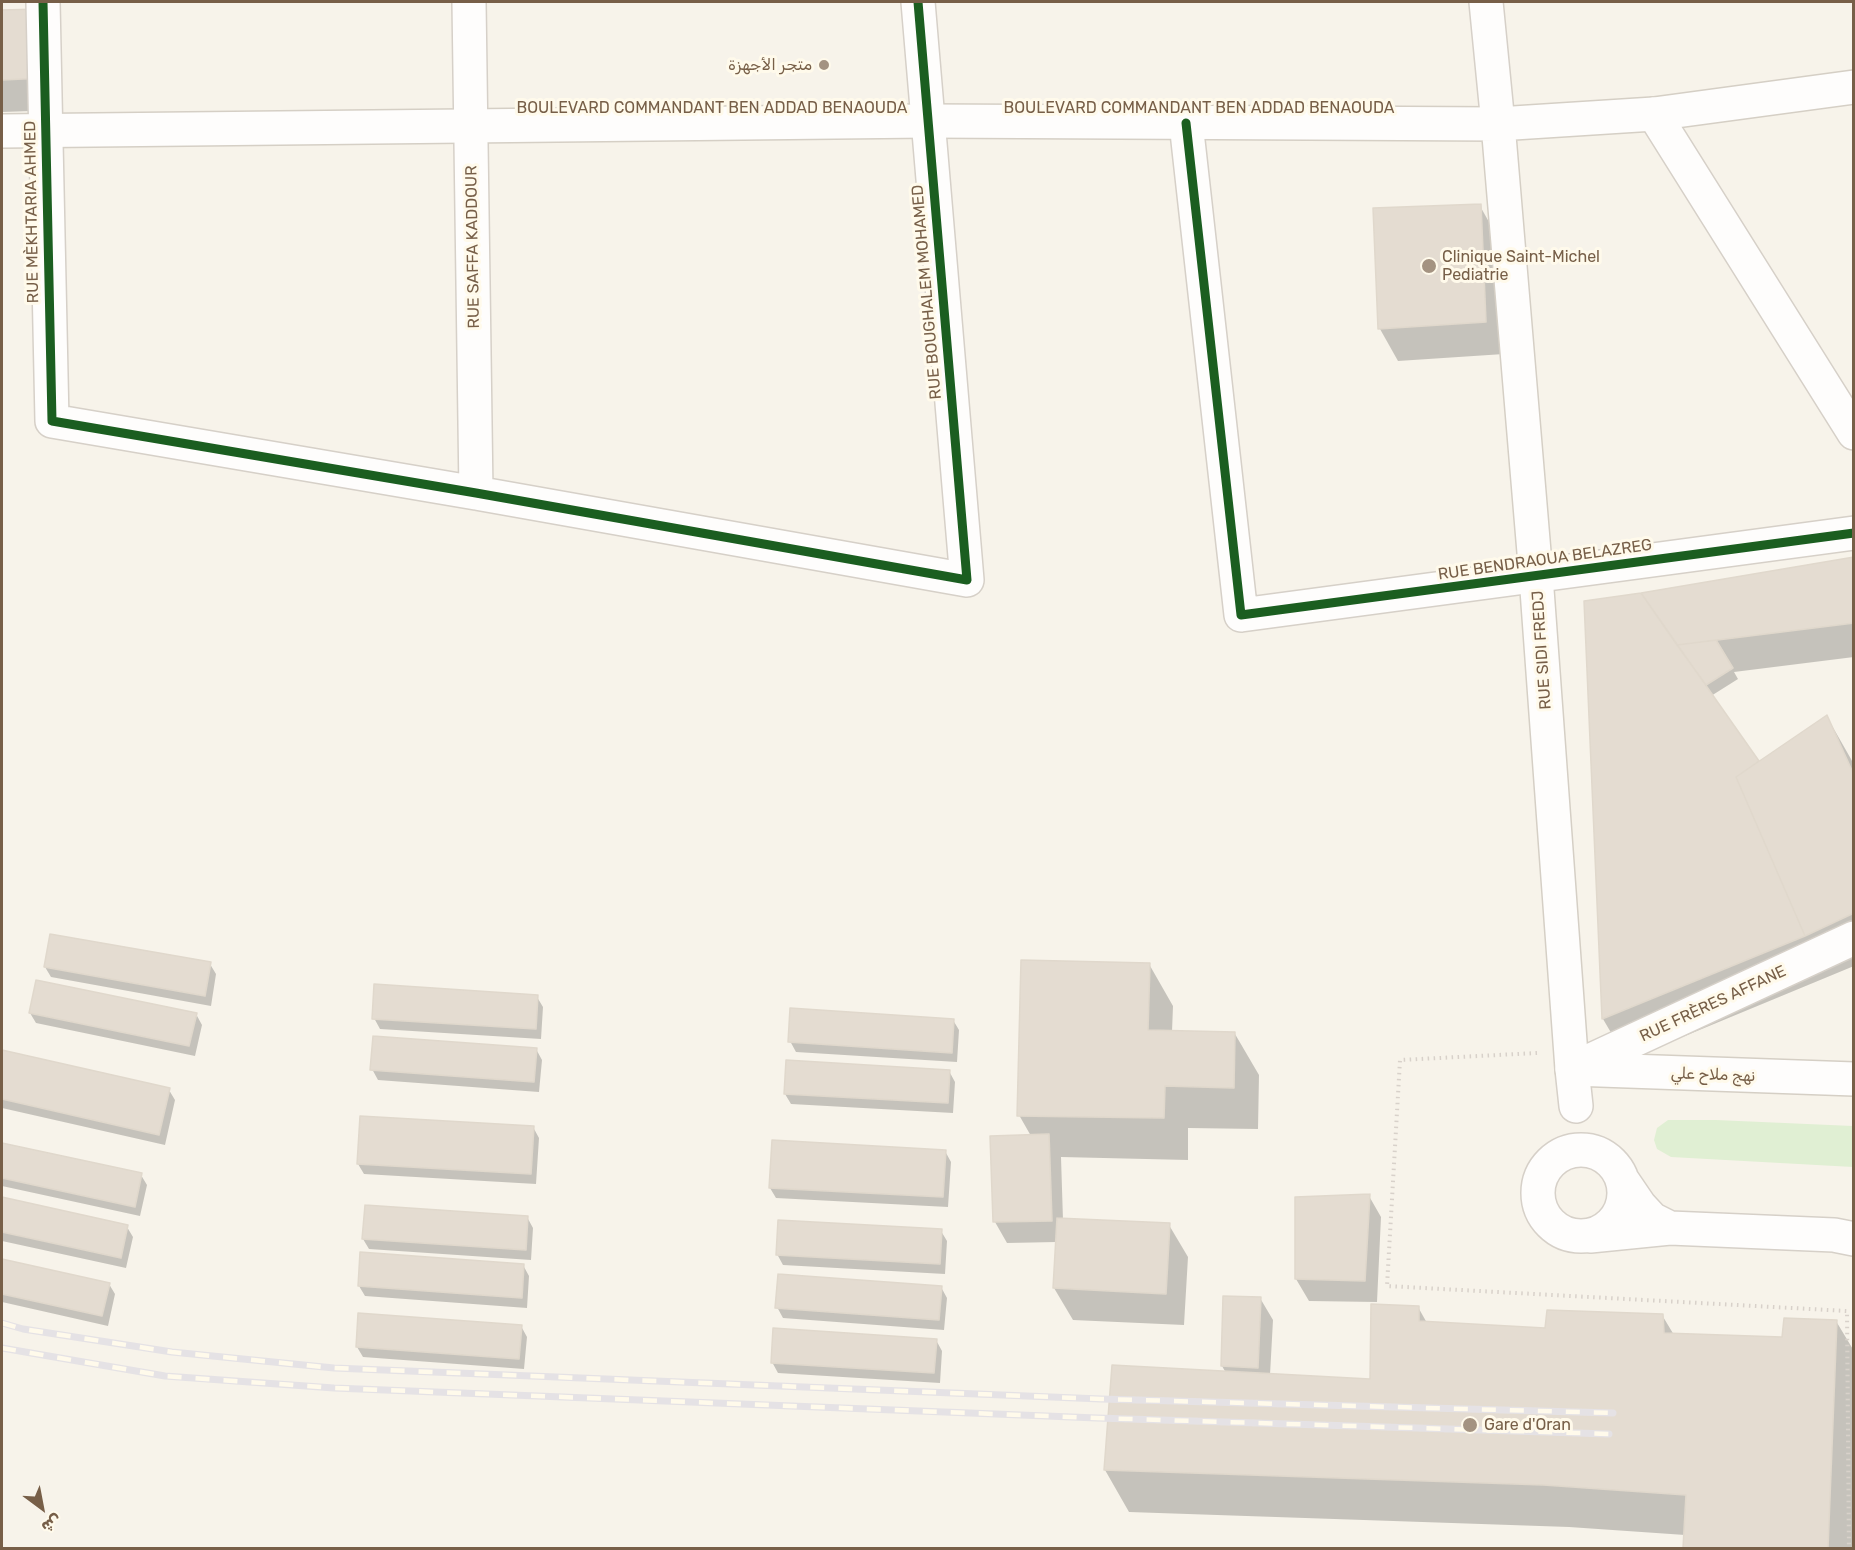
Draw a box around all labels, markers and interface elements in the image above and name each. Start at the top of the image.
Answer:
place label: متجر الأجهزة [728,55,812,75]
marker: متجر الأجهزة [817,58,831,72]
street label: BOULEVARD COMMANDANT BEN ADDAD BENAOUDA [516,98,908,118]
street label: BOULEVARD COMMANDANT BEN ADDAD BENAOUDA [1003,98,1395,118]
street label: RUE MÈKHTARIA AHMED [21,121,43,303]
street label: RUE SAFFA KADDOUR [462,165,484,329]
street label: RUE BOUGHALEM MOHAMED [908,184,946,400]
place label: Clinique Saint-Michel Pediatrie [1442,247,1600,285]
marker: Clinique Saint-Michel Pediatrie [1420,257,1438,275]
street label: RUE BENDRAOUA BELAZREG [1437,535,1653,585]
street label: RUE SIDI FREDJ [1528,590,1556,710]
street label: RUE FRÈRES AFFANE [1637,962,1789,1046]
street label: نهج ملاح علي [1670,1064,1756,1086]
place label: Gare d'Oran [1484,1415,1571,1435]
marker: Gare d'Oran [1461,1416,1479,1434]
north arrow [12,1478,72,1538]
text: ش [38,1510,65,1537]

